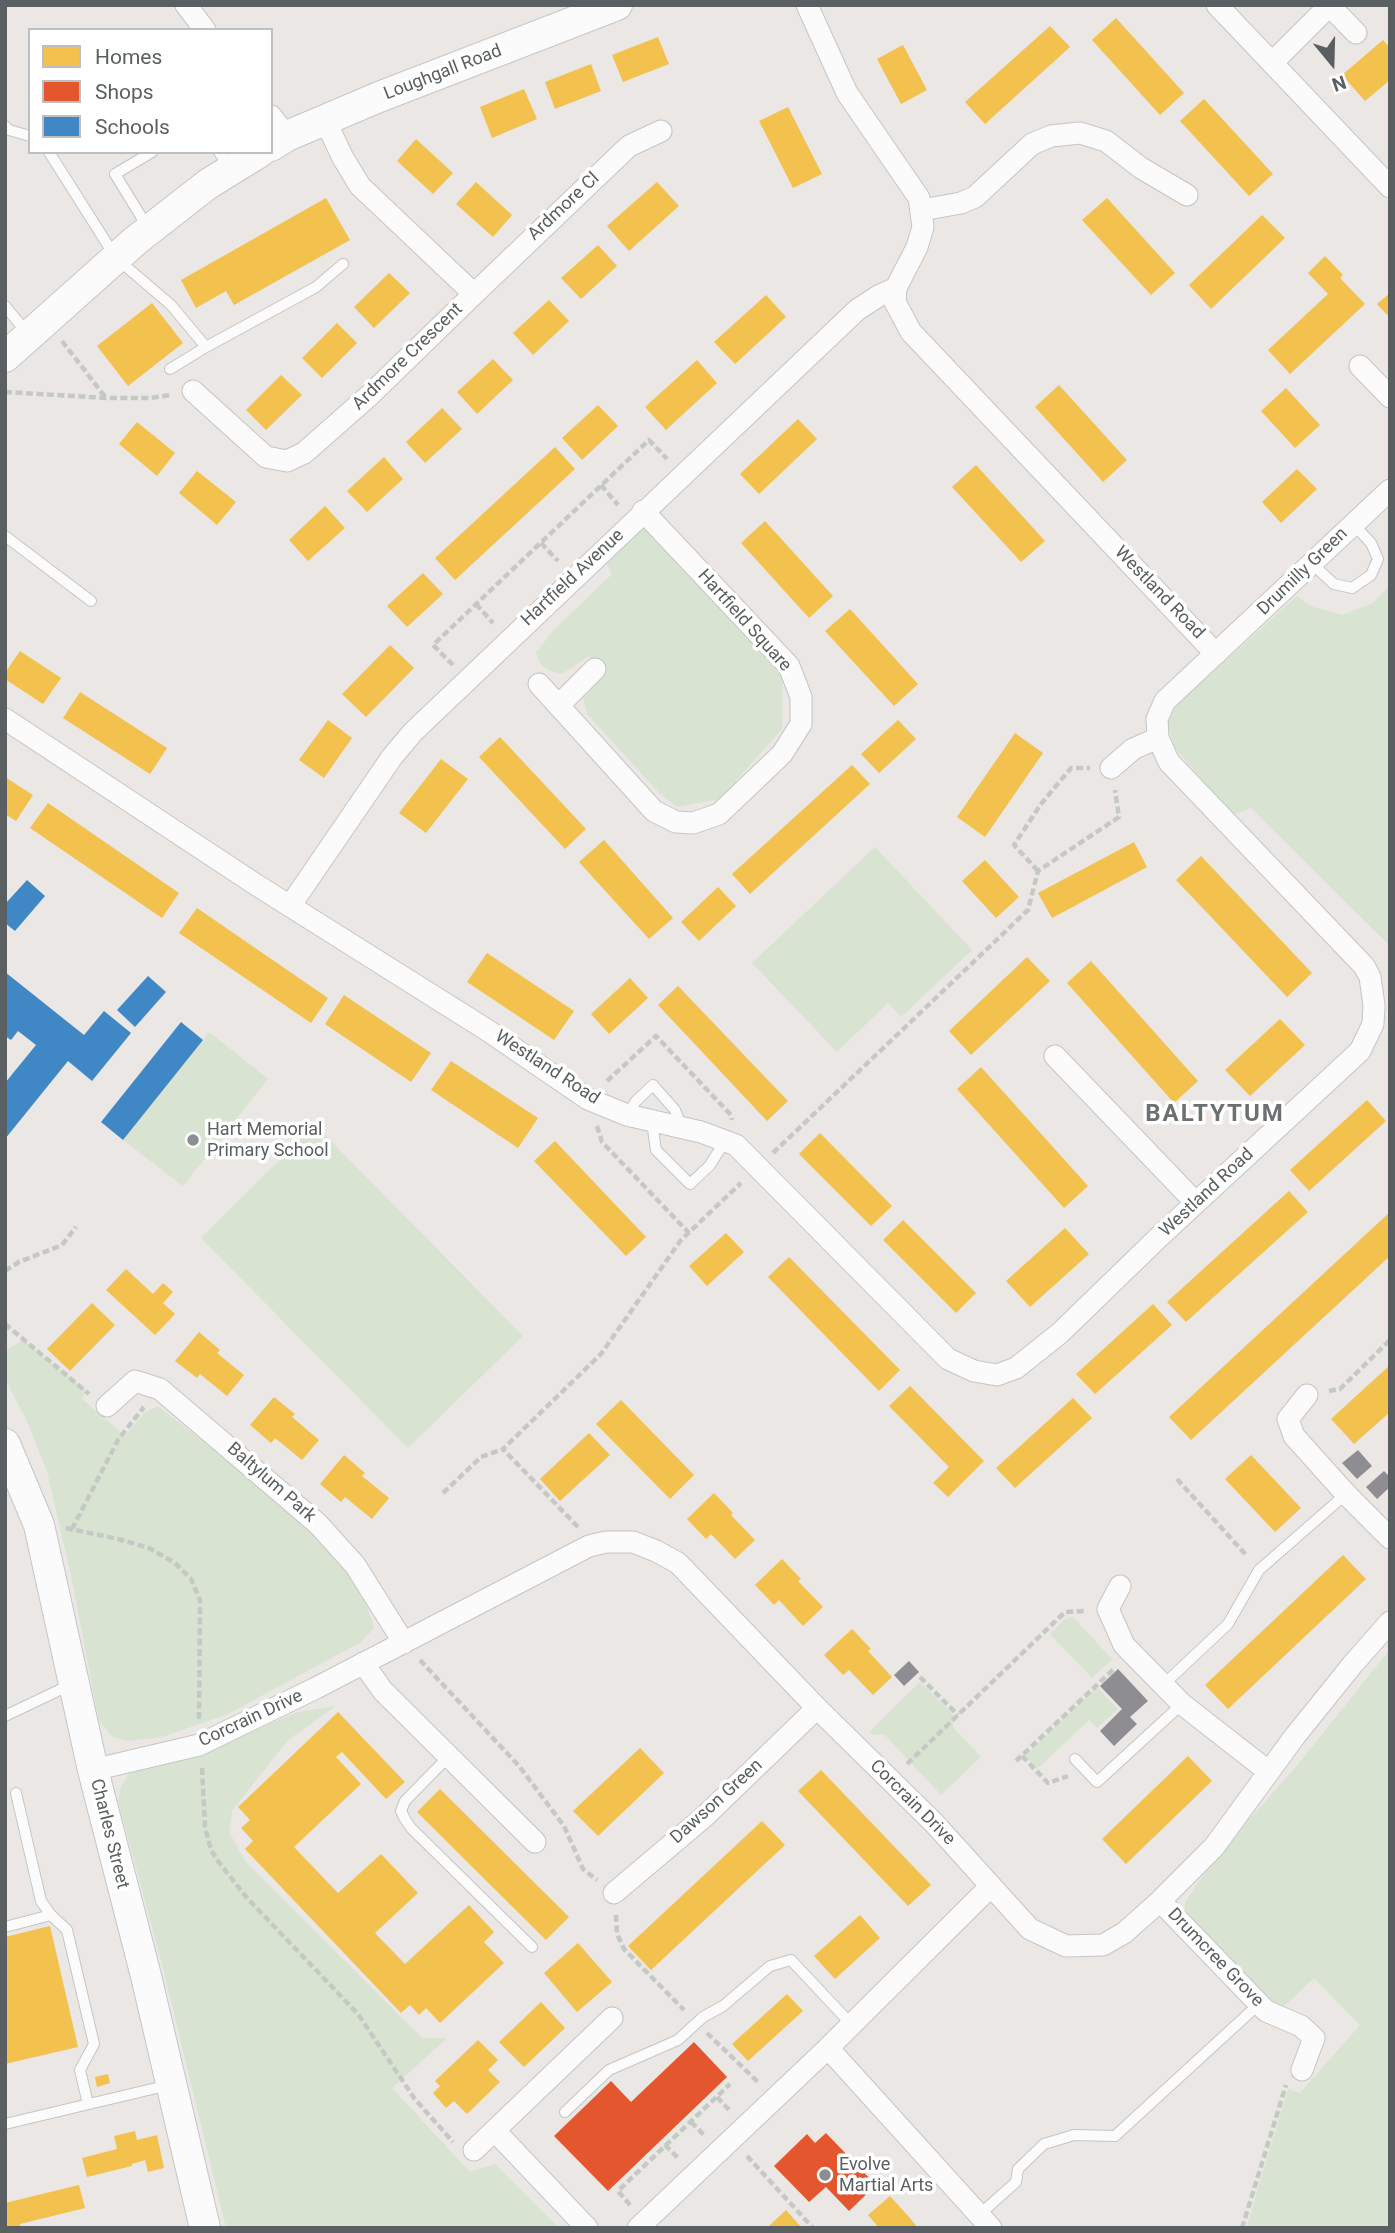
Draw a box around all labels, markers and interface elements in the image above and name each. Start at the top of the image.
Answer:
legend [28,28,273,154]
north arrow [1297,28,1367,98]
street label: Loughgall Road [381,41,505,105]
text: Homes [95,45,162,69]
text: N [1329,70,1349,96]
text: Shops [95,80,154,104]
text: Schools [95,115,170,139]
street label: Ardmore Cl [524,168,604,246]
street label: Ardmore Crescent [348,299,468,415]
street label: Drumilly Green [1253,524,1353,620]
street label: Hartfield Avenue [517,525,629,631]
street label: Westland Road [1109,542,1209,644]
street label: Hartfield Square [693,566,795,676]
street label: Westland Road [491,1026,603,1110]
district label: BALTYTUM [1146,1101,1284,1129]
place label: Hart Memorial Primary School [207,1119,329,1162]
marker: Hart Memorial Primary School [185,1132,201,1148]
street label: Westland Road [1156,1144,1258,1242]
street label: Baltylum Park [222,1439,320,1527]
street label: Corcrain Drive [196,1686,306,1752]
street label: Dawson Green [667,1755,767,1849]
street label: Corcrain Drive [865,1756,959,1850]
street label: Charles Street [85,1777,133,1891]
street label: Drumcree Grove [1162,1904,1268,2012]
place label: Evolve Martial Arts [839,2154,933,2196]
marker: Evolve Martial Arts [817,2167,833,2183]

